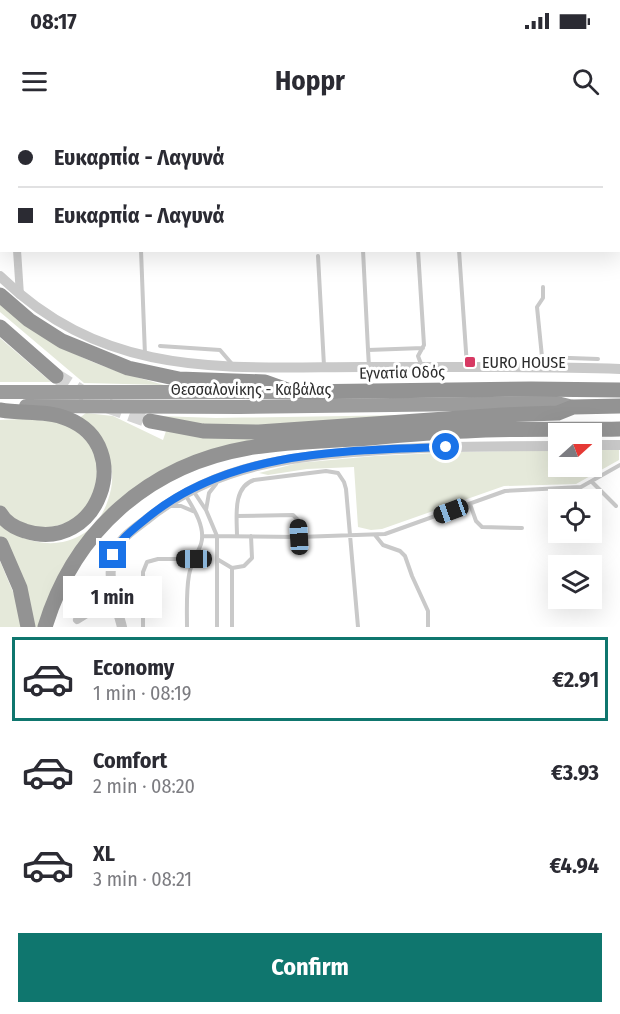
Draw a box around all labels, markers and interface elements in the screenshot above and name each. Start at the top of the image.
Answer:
text: 08:17 [30,8,77,35]
icon: menu [18,65,51,98]
text: Hoppr [275,65,345,97]
icon: search [569,65,602,98]
text: Ευκαρπία - Λαγυνά [54,144,225,171]
text: Ευκαρπία - Λαγυνά [54,202,225,229]
place label: EURO HOUSE [482,353,566,372]
marker: EURO HOUSE [463,355,477,369]
street label: Εγνατία Οδός [359,362,445,383]
street label: Θεσσαλονίκης - Καβάλας [171,380,331,399]
north arrow [548,423,602,477]
map controls [548,423,602,609]
route start [432,433,459,460]
button: locate [548,489,602,543]
car [431,496,471,526]
car [289,519,309,555]
route end [99,541,126,568]
car [176,550,212,568]
button: layers [548,555,602,609]
callout: 1 min [63,576,162,618]
text: 1 min [91,585,134,609]
icon: car [21,652,75,706]
text: Economy [93,654,174,681]
text: €2.91 [552,666,599,693]
text: 1 min · 08:19 [93,681,191,705]
icon: car [21,745,75,799]
text: Comfort [93,747,167,774]
text: €3.93 [551,759,599,786]
text: 2 min · 08:20 [93,774,195,798]
icon: car [21,838,75,892]
text: XL [93,840,115,867]
text: €4.94 [550,852,599,879]
text: 3 min · 08:21 [93,867,192,891]
button: Confirm [18,933,602,1002]

